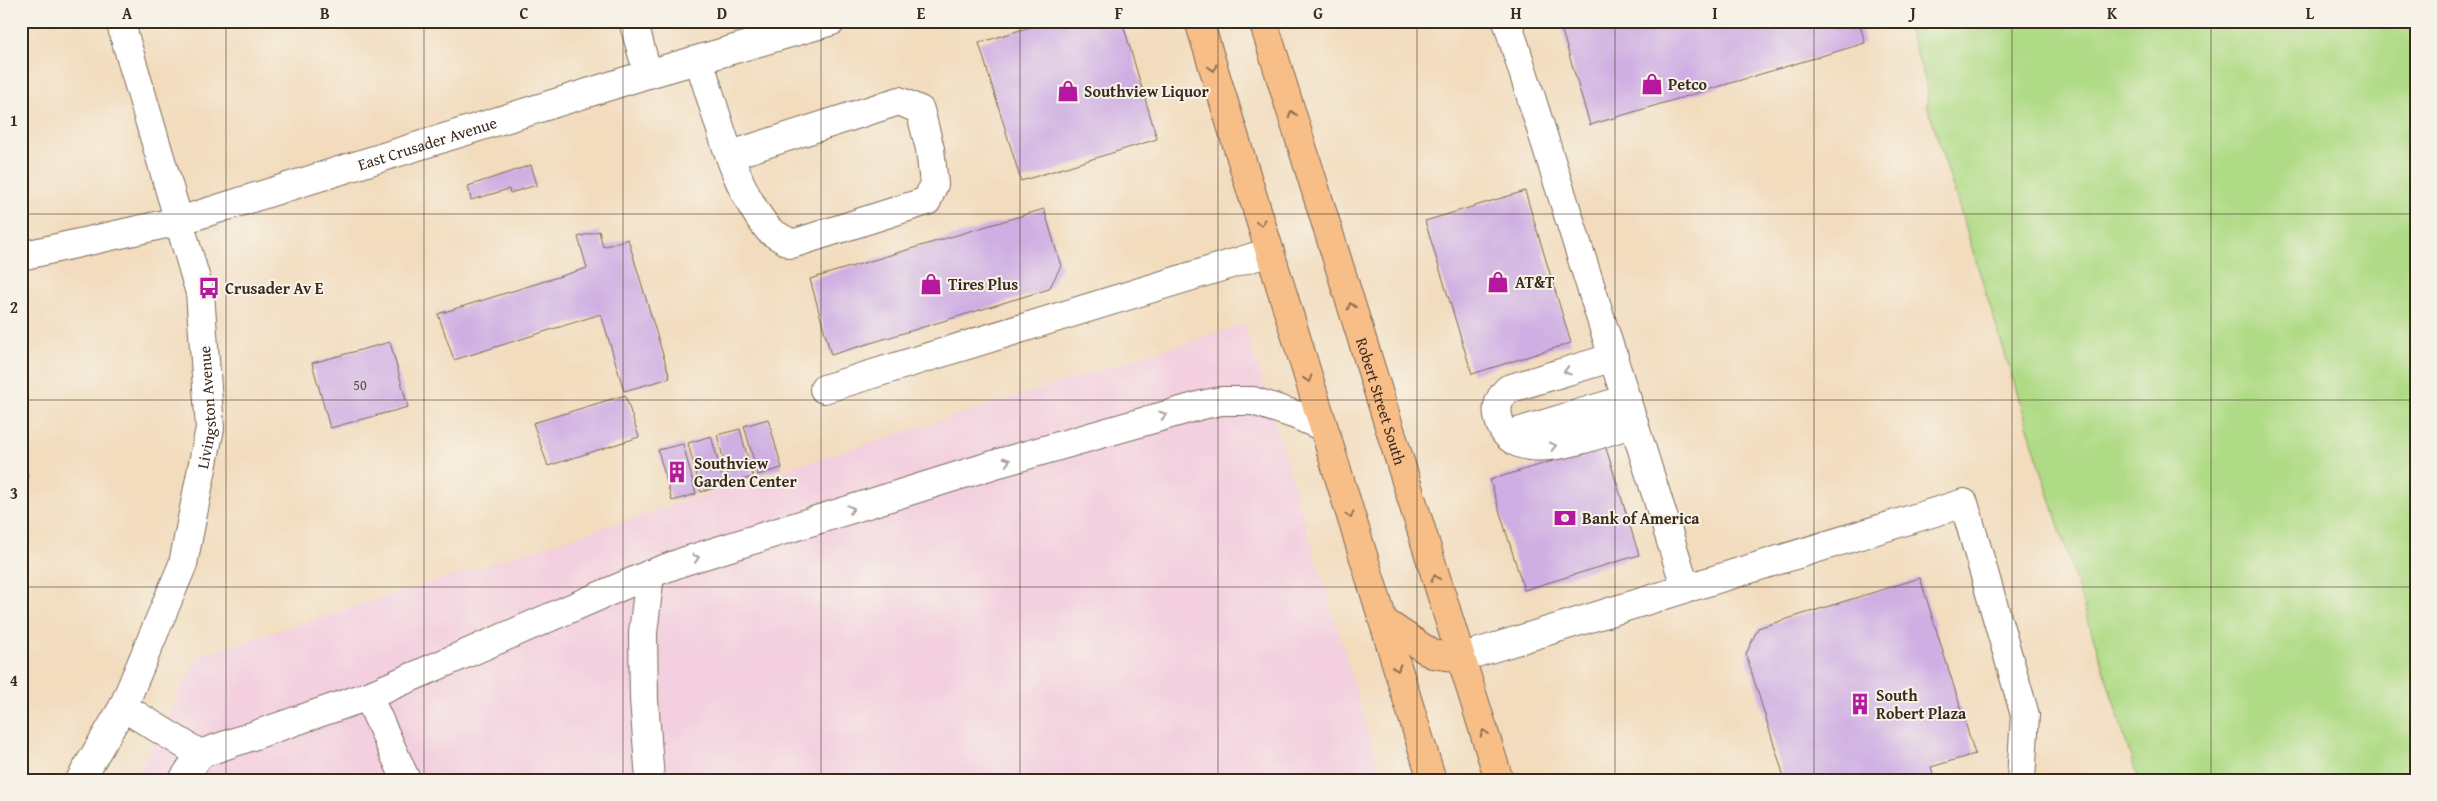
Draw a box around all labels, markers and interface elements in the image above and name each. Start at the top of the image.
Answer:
text: A [122,1,133,25]
text: B [320,1,330,25]
text: C [519,1,529,25]
text: D [717,1,727,25]
text: E [917,1,926,25]
text: F [1115,1,1123,25]
text: G [1313,1,1323,25]
text: H [1510,1,1522,25]
text: I [1712,1,1718,25]
text: J [1907,1,1916,25]
text: K [2107,1,2118,25]
text: L [2306,1,2315,25]
one-way arrow [1207,63,1217,71]
shop icon: Petco [1639,71,1665,97]
place label: Petco [1668,72,1708,96]
shop icon: Southview Liquor [1055,78,1081,104]
place label: Southview Liquor [1084,79,1210,103]
text: 1 [10,108,18,132]
street label: East Crusader Avenue [355,110,500,176]
one-way arrow [1287,111,1297,119]
one-way arrow [1255,219,1265,227]
shop icon: AT&T [1485,269,1511,295]
place label: AT&T [1515,270,1555,294]
shop icon: Tires Plus [918,271,944,297]
place label: Tires Plus [948,272,1018,296]
bus stop icon: Crusader Av E [196,275,222,301]
place label: Crusader Av E [225,276,324,300]
text: 2 [10,295,18,319]
one-way arrow [1346,302,1356,311]
street label: Robert Street South [1350,334,1412,468]
street label: Livingston Avenue [190,345,222,471]
one-way arrow [1563,366,1571,376]
one-way arrow [1303,374,1313,382]
house number: 50 [353,375,367,395]
one-way arrow [1158,410,1166,420]
one-way arrow [1548,441,1557,452]
place label: Southview Garden Center [694,451,797,493]
one-way arrow [1002,456,1010,466]
building icon: Southview Garden Center [664,459,690,485]
text: 3 [10,481,18,505]
one-way arrow [847,504,855,514]
bank icon: Bank of America [1552,505,1578,531]
place label: Bank of America [1582,506,1700,530]
one-way arrow [1345,511,1355,519]
one-way arrow [692,553,700,563]
one-way arrow [1431,575,1441,583]
one-way arrow [1391,663,1401,671]
text: 4 [10,668,18,692]
place label: South Robert Plaza [1876,683,1967,725]
building icon: South Robert Plaza [1847,691,1873,717]
one-way arrow [1480,730,1490,738]

